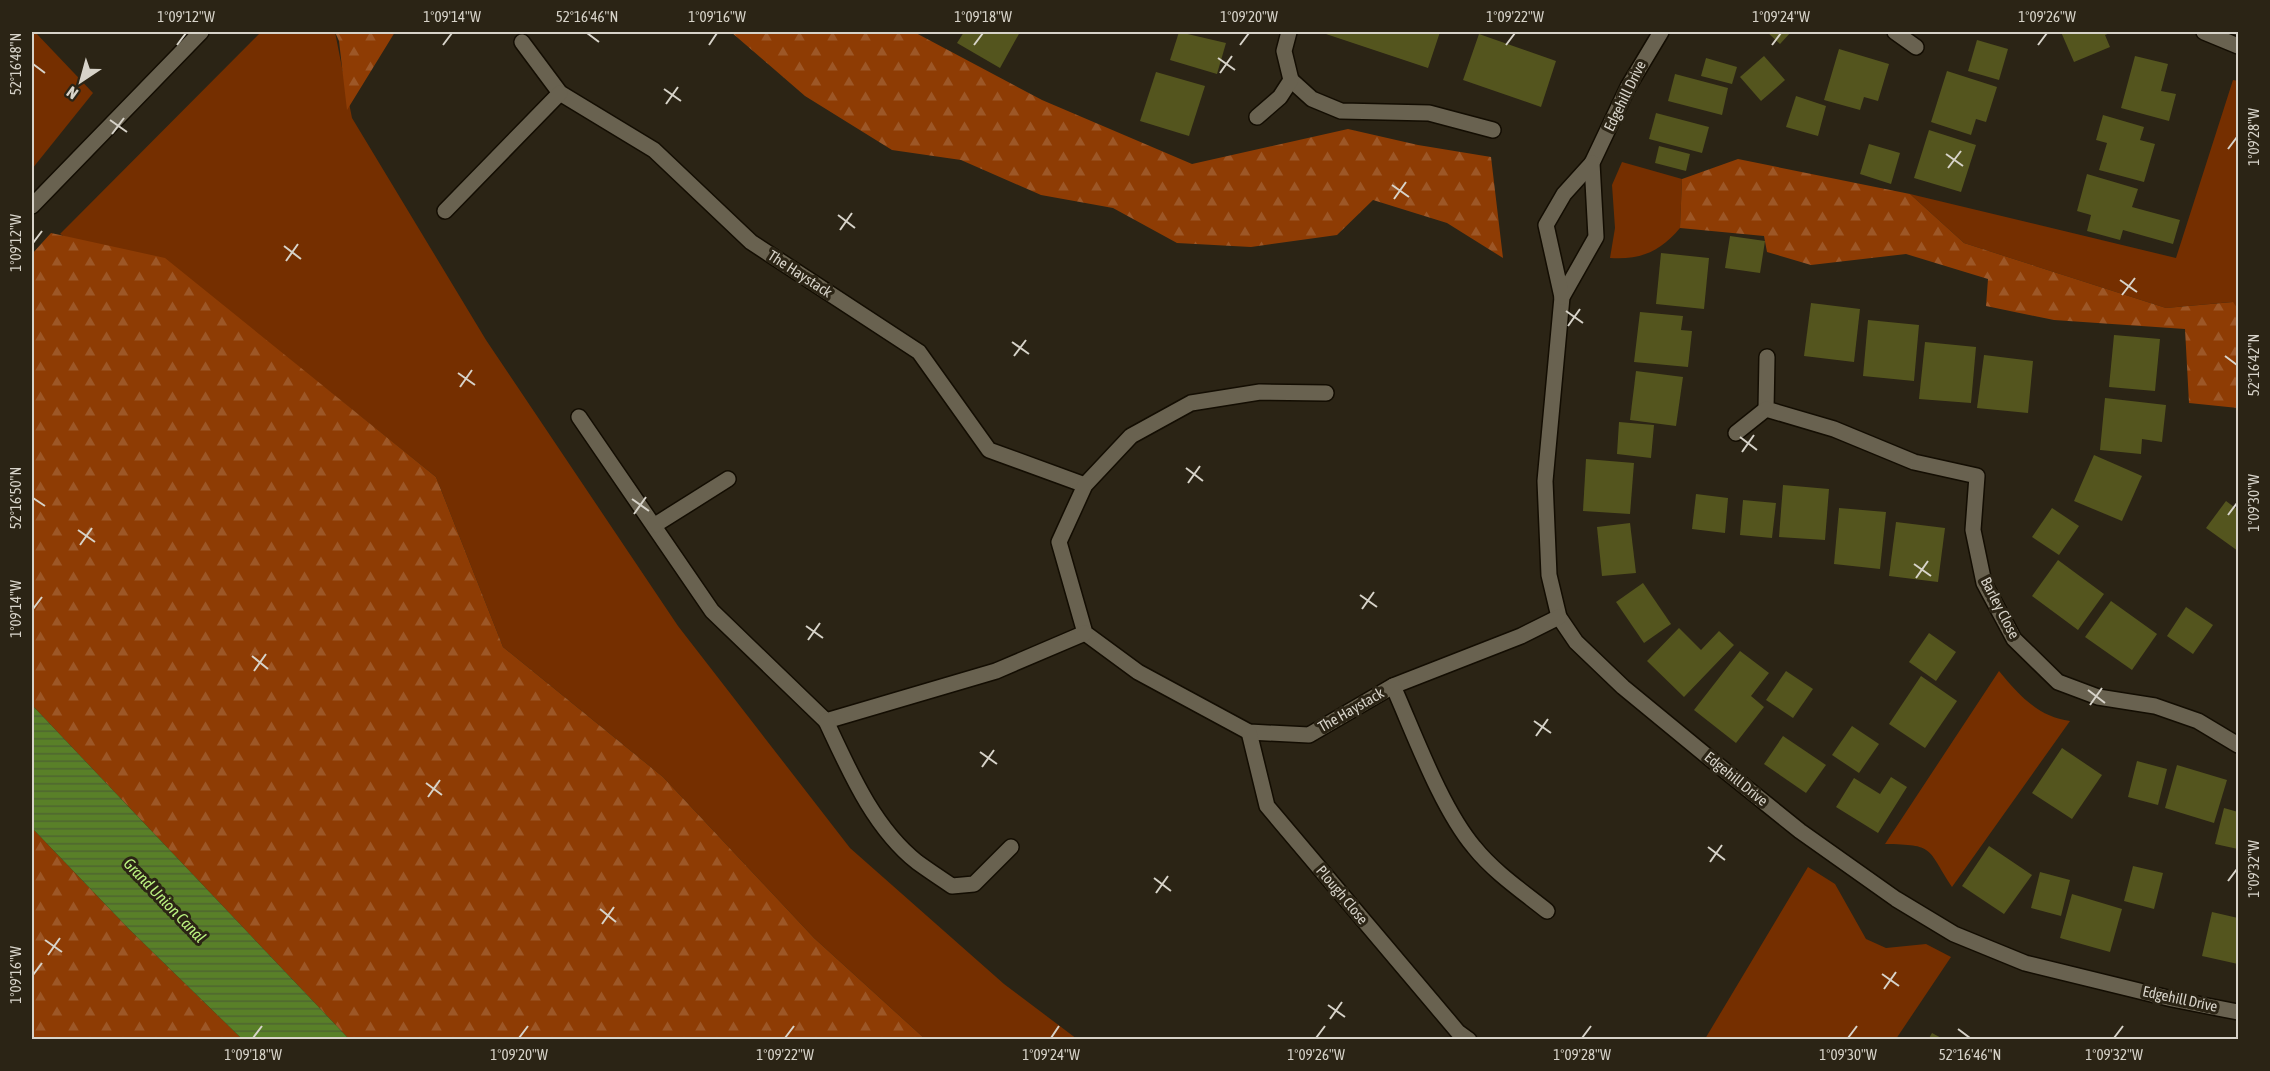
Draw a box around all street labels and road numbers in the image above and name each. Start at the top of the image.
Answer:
street label: Edgehill Drive [1600,58,1649,134]
street label: The Haystack [765,247,836,301]
street label: Barley Close [1978,574,2023,642]
street label: The Haystack [1315,684,1387,735]
street label: Edgehill Drive [1701,748,1771,809]
street label: Plough Close [1313,862,1372,927]
street label: Edgehill Drive [2141,982,2219,1015]

